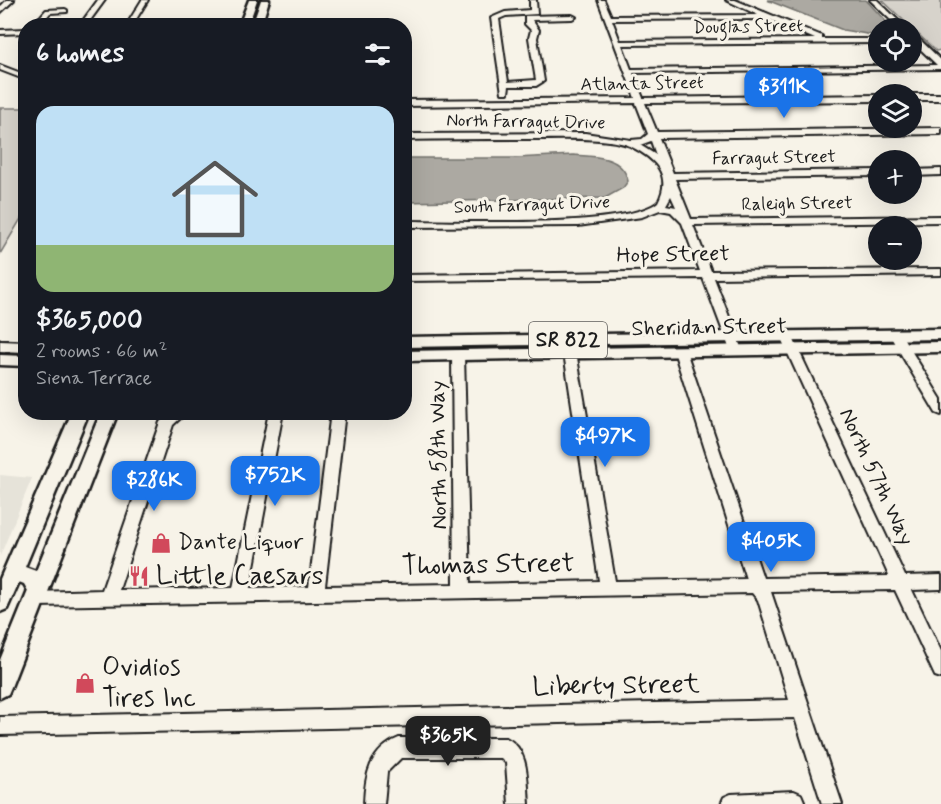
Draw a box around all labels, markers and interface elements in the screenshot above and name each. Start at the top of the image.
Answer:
street label: Douglas Street [693,14,804,42]
map controls [868,18,922,270]
button: locate [868,18,922,72]
text: 6 homes [36,37,124,71]
icon: filters [361,38,394,71]
pin: $311K [742,68,826,119]
street label: Atlanta Street [580,71,704,97]
text: $311K [758,74,810,101]
button: layers [868,84,922,138]
street label: North Farragut Drive [446,109,606,135]
icon: home [161,145,269,253]
street label: Farragut Street [712,145,836,171]
button: + [868,150,922,204]
street label: South Farragut Drive [453,190,611,220]
street label: Raleigh Street [741,191,853,217]
button: − [868,216,922,270]
street label: Hope Street [616,240,730,270]
text: $365,000 [36,304,143,338]
street label: Sheridan Street [631,313,787,343]
road number: SR 822 [529,322,607,358]
text: 2 rooms · 66 m² [36,338,167,365]
text: Siena Terrace [36,365,152,392]
street label: North 58th Way [424,380,454,530]
street label: North 57th Way [832,404,920,550]
pin: $497K [563,417,647,468]
text: $497K [575,423,635,450]
pin: $752K [233,456,317,507]
pin: $286K [112,461,196,512]
text: $752K [245,462,305,489]
text: $286K [126,467,182,494]
pin: $405K [729,522,813,573]
text: $405K [741,528,801,555]
place label: Dante Liquor [178,529,304,557]
shop icon: Dante Liquor [149,531,173,555]
street label: Thomas Street [401,546,575,584]
place label: Little Caesars [156,559,324,594]
restaurant icon: Little Caesars [127,564,151,588]
place label: Ovidios Tires Inc [102,650,196,716]
street label: Liberty Street [532,667,700,705]
shop icon: Ovidios Tires Inc [73,671,97,695]
pin: $365K [406,716,490,767]
text: $365K [419,722,477,749]

